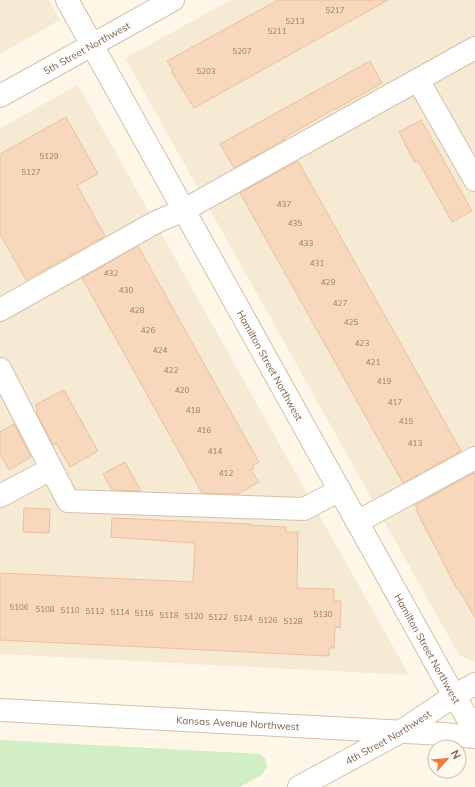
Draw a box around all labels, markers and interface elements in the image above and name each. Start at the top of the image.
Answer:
house number: 5217 [325,5,345,15]
house number: 5213 [285,16,305,26]
street label: 5th Street Northwest [41,18,133,77]
house number: 5211 [267,26,287,36]
house number: 5207 [232,46,252,56]
house number: 5203 [196,66,216,76]
house number: 5129 [39,151,59,161]
house number: 5127 [21,167,41,177]
house number: 437 [277,199,291,209]
house number: 435 [288,218,302,228]
house number: 433 [299,238,313,248]
house number: 431 [310,258,324,268]
house number: 432 [104,268,118,278]
house number: 429 [321,277,335,287]
house number: 430 [119,285,133,295]
house number: 427 [333,298,347,308]
house number: 428 [130,305,144,315]
street label: Hamilton Street Northwest [234,308,306,423]
house number: 425 [344,317,358,327]
house number: 426 [141,325,155,335]
house number: 423 [355,338,369,348]
house number: 424 [153,345,167,355]
house number: 421 [366,357,380,367]
house number: 422 [164,365,178,375]
house number: 419 [377,376,391,386]
house number: 420 [175,385,189,395]
house number: 417 [388,397,402,407]
house number: 418 [186,405,200,415]
house number: 415 [399,416,413,426]
house number: 416 [197,425,211,435]
house number: 413 [408,438,422,448]
house number: 414 [208,446,222,456]
house number: 412 [219,468,233,478]
street label: Hamilton Street Northwest [392,591,464,706]
house number: 5106 [9,602,29,612]
house number: 5108 [35,604,55,614]
house number: 5110 [60,605,80,615]
house number: 5112 [85,606,105,616]
house number: 5114 [110,607,130,617]
house number: 5116 [134,608,154,618]
house number: 5130 [313,609,333,619]
house number: 5118 [159,610,179,620]
house number: 5120 [184,611,204,621]
house number: 5122 [208,612,228,622]
house number: 5124 [233,613,253,623]
house number: 5126 [258,615,278,625]
house number: 5128 [283,616,303,626]
street label: 4th Street Northwest [343,707,434,767]
street label: Kansas Avenue Northwest [176,713,300,733]
north arrow [427,739,467,779]
text: N [448,748,464,761]

